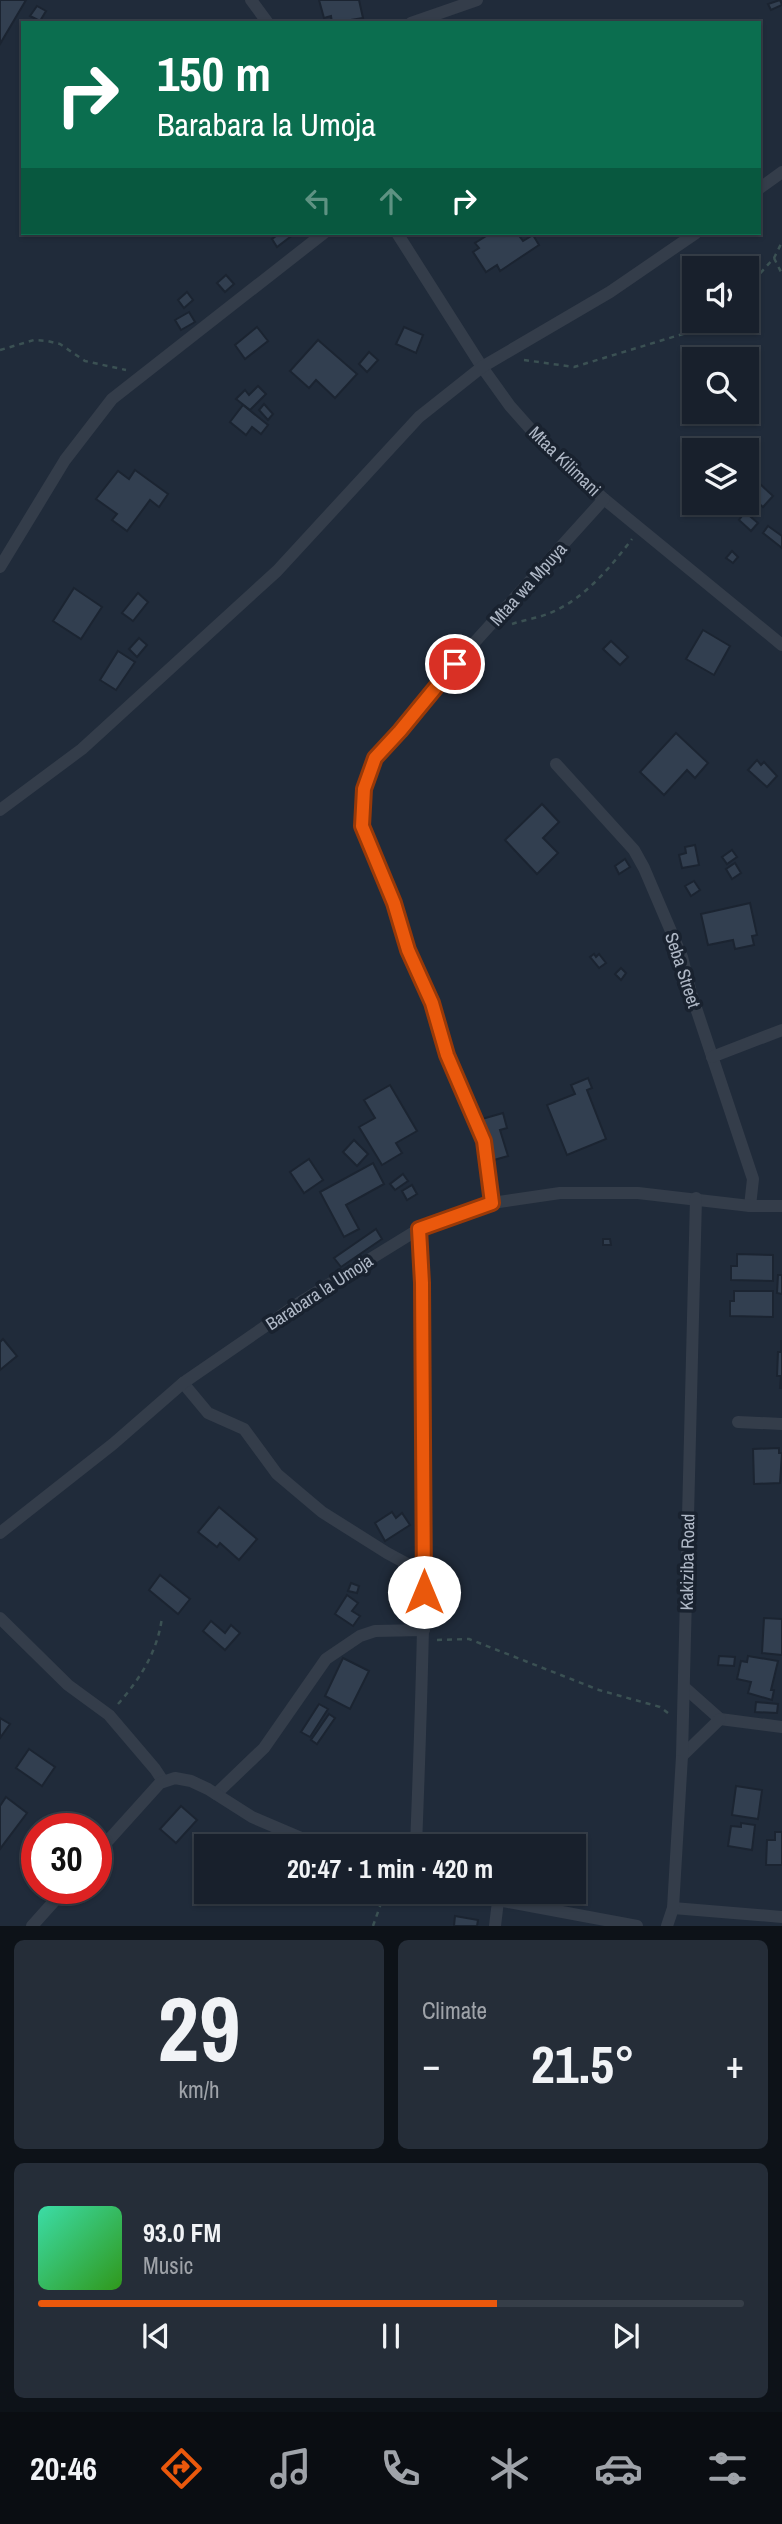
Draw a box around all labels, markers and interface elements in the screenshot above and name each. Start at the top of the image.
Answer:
text: 150 m [157,40,271,106]
icon: right [42,49,133,140]
text: Barabara la Umoja [157,103,376,146]
icon: left [299,182,337,220]
icon: ahead [372,182,410,220]
icon: right [445,182,483,220]
map controls [682,256,759,515]
button: sound [682,256,759,333]
button: search [682,347,759,424]
street label: Mtaa Kilimani [524,420,606,502]
button: layers [682,438,759,515]
street label: Mtaa wa Mpuya [484,537,572,631]
pin [425,634,485,694]
icon: arrive [436,645,474,683]
street label: Seba Street [659,929,707,1011]
street label: Barabara la Umoja [261,1248,377,1336]
street label: Kakiziba Road [674,1513,700,1611]
position arrow [387,1555,461,1629]
speed limit sign: 30 [21,1813,112,1904]
text: 20:47 · 1 min · 420 m [287,1851,493,1886]
text: 29 [158,1967,241,2089]
text: Climate [422,1995,487,2026]
text: 21.5° [531,2029,635,2099]
text: − [422,2039,440,2090]
text: + [726,2039,744,2090]
text: km/h [179,2074,219,2105]
text: 93.0 FM [143,2215,221,2250]
text: Music [143,2250,193,2281]
icon: previous [137,2317,175,2355]
icon: pause [372,2317,410,2355]
icon: next [607,2317,645,2355]
icon: directions [157,2444,206,2493]
icon: music [266,2444,315,2493]
icon: phone [376,2444,425,2493]
icon: climate [485,2444,534,2493]
icon: car [594,2444,643,2493]
icon: filters [703,2444,752,2493]
text: 20:46 [30,2447,97,2490]

